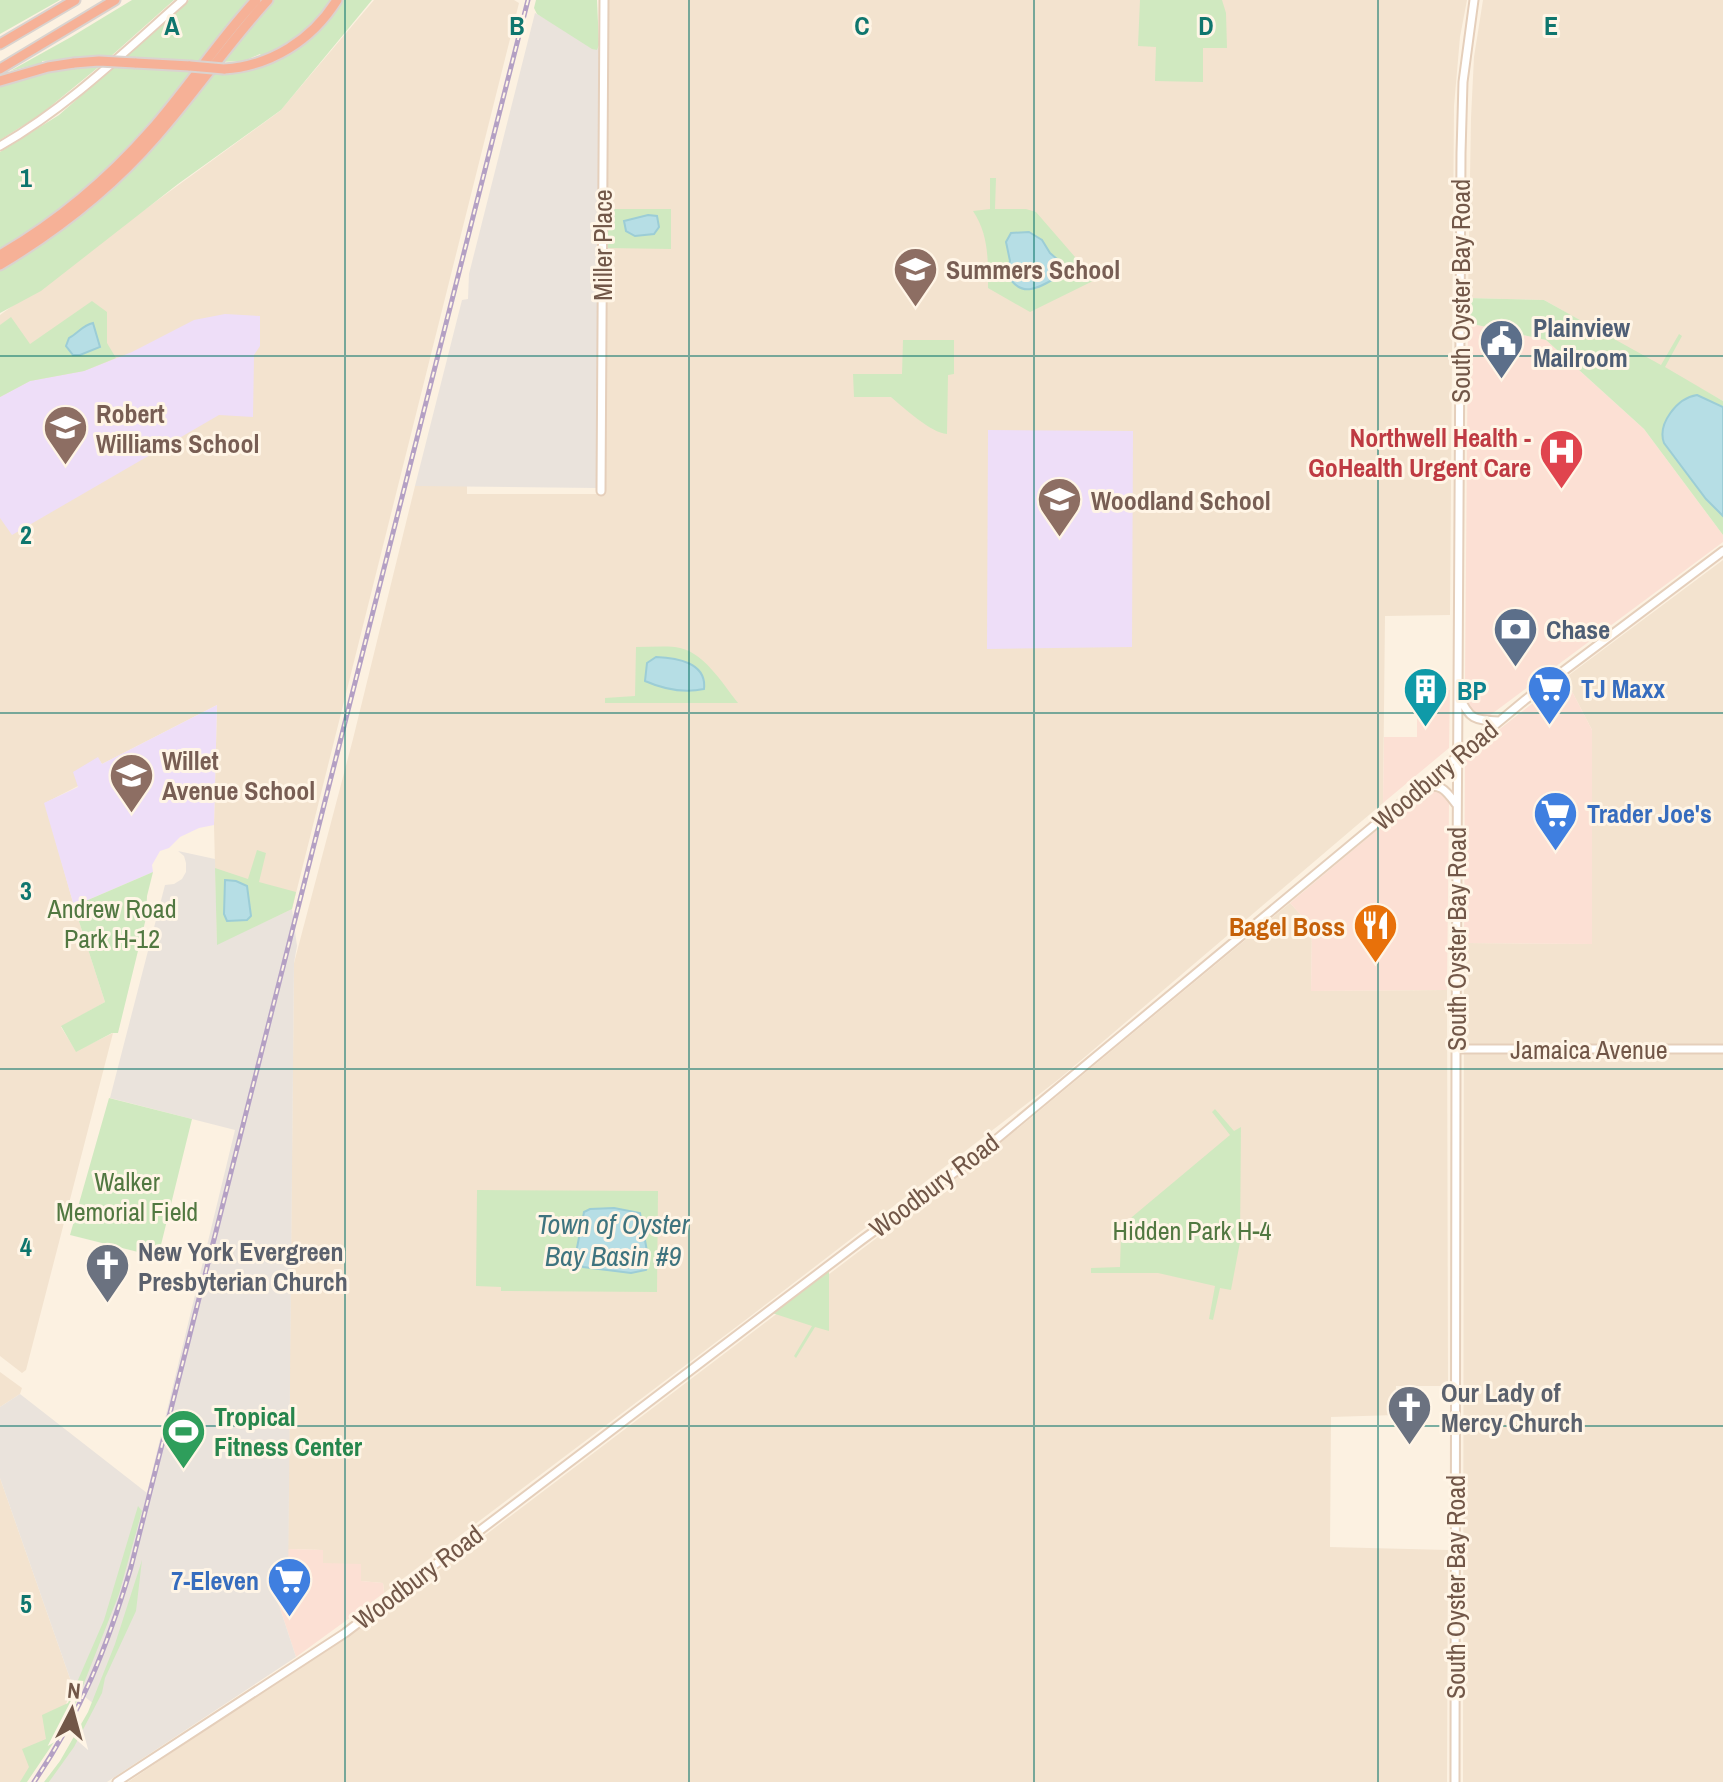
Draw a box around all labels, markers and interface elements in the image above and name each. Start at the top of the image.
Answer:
text: A [164,8,180,43]
text: B [509,8,525,43]
text: C [854,8,870,43]
text: D [1198,8,1214,43]
text: E [1544,8,1558,43]
text: 1 [20,160,32,195]
street label: South Oyster Bay Road [1443,179,1478,403]
street label: Miller Place [585,189,620,301]
school or university icon: Summers School [891,245,939,308]
place label: Summers School [946,252,1120,287]
place label: Plainview Mailroom [1533,310,1631,375]
public building icon: Plainview Mailroom [1478,318,1526,381]
place label: Robert Williams School [96,396,259,461]
school or university icon: Robert Williams School [41,404,89,467]
place label: Northwell Health - GoHealth Urgent Care [1308,420,1531,485]
hospital icon: Northwell Health - GoHealth Urgent Care [1538,428,1586,491]
school or university icon: Woodland School [1036,476,1084,539]
place label: Woodland School [1091,483,1271,518]
text: 2 [20,517,32,552]
bank icon: Chase [1491,605,1539,668]
place label: Chase [1546,612,1610,647]
supermarket icon: TJ Maxx [1526,664,1574,727]
building icon: BP [1402,666,1450,729]
place label: TJ Maxx [1581,671,1665,706]
place label: BP [1457,673,1487,708]
street label: Woodbury Road [1365,712,1505,838]
place label: Willet Avenue School [162,743,315,808]
school or university icon: Willet Avenue School [107,751,155,814]
supermarket icon: Trader Joe's [1532,789,1580,852]
place label: Trader Joe's [1587,796,1712,831]
street label: South Oyster Bay Road [1439,827,1474,1051]
text: 3 [20,873,32,908]
park label: Andrew Road Park H-12 [46,891,177,956]
restaurant icon: Bagel Boss [1352,902,1400,965]
place label: Bagel Boss [1229,909,1345,944]
street label: Jamaica Avenue [1510,1032,1668,1067]
street label: Woodbury Road [862,1125,1006,1245]
park label: Walker Memorial Field [56,1164,198,1229]
water label: Town of Oyster Bay Basin #9 [537,1205,691,1275]
park label: Hidden Park H-4 [1113,1213,1272,1248]
text: 4 [20,1229,32,1264]
place label: New York Evergreen Presbyterian Church [138,1234,348,1299]
church icon: New York Evergreen Presbyterian Church [83,1242,131,1305]
place label: Our Lady of Mercy Church [1441,1375,1583,1440]
church icon: Our Lady of Mercy Church [1386,1383,1434,1446]
place label: Tropical Fitness Center [214,1399,363,1464]
sports icon: Tropical Fitness Center [159,1407,207,1470]
street label: South Oyster Bay Road [1438,1475,1473,1699]
street label: Woodbury Road [346,1517,490,1637]
supermarket icon: 7-Eleven [266,1556,314,1619]
place label: 7-Eleven [171,1563,259,1598]
text: 5 [20,1586,32,1621]
north arrow [32,1670,112,1750]
text: N [66,1675,82,1706]

